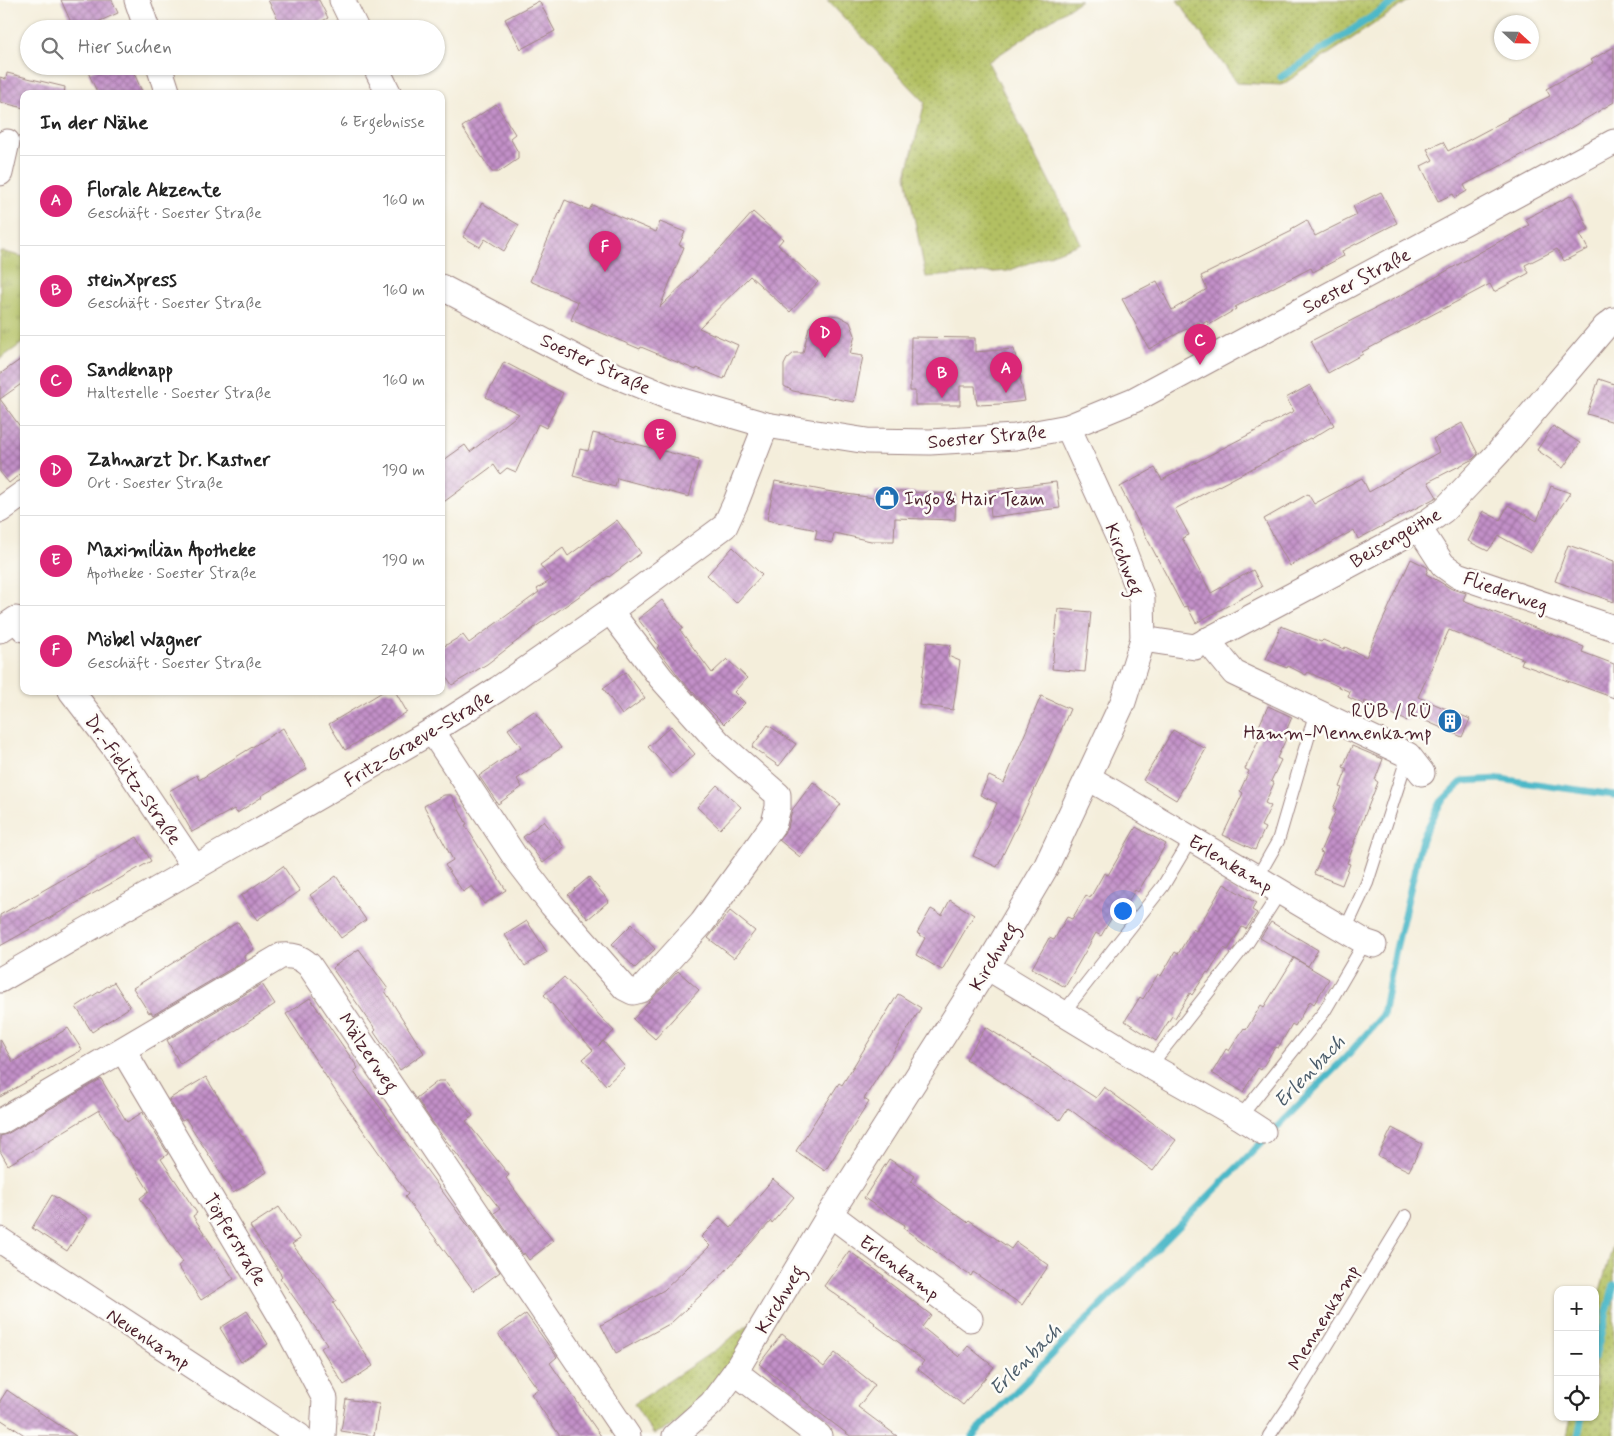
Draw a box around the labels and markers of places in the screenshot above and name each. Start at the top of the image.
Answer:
pin: F [589,231,621,272]
pin: D [809,317,841,358]
pin: C [1184,324,1216,365]
pin: A [990,352,1022,393]
pin: B [926,357,958,398]
pin: E [644,419,676,460]
shop icon: Ingo & Hair Team [874,485,900,511]
place label: Ingo & Hair Team [904,487,1045,515]
place label: RÜB / RÜ Hamm-Mennenkamp [1243,699,1432,746]
building icon: RÜB / RÜ Hamm-Mennenkamp [1437,708,1463,734]

